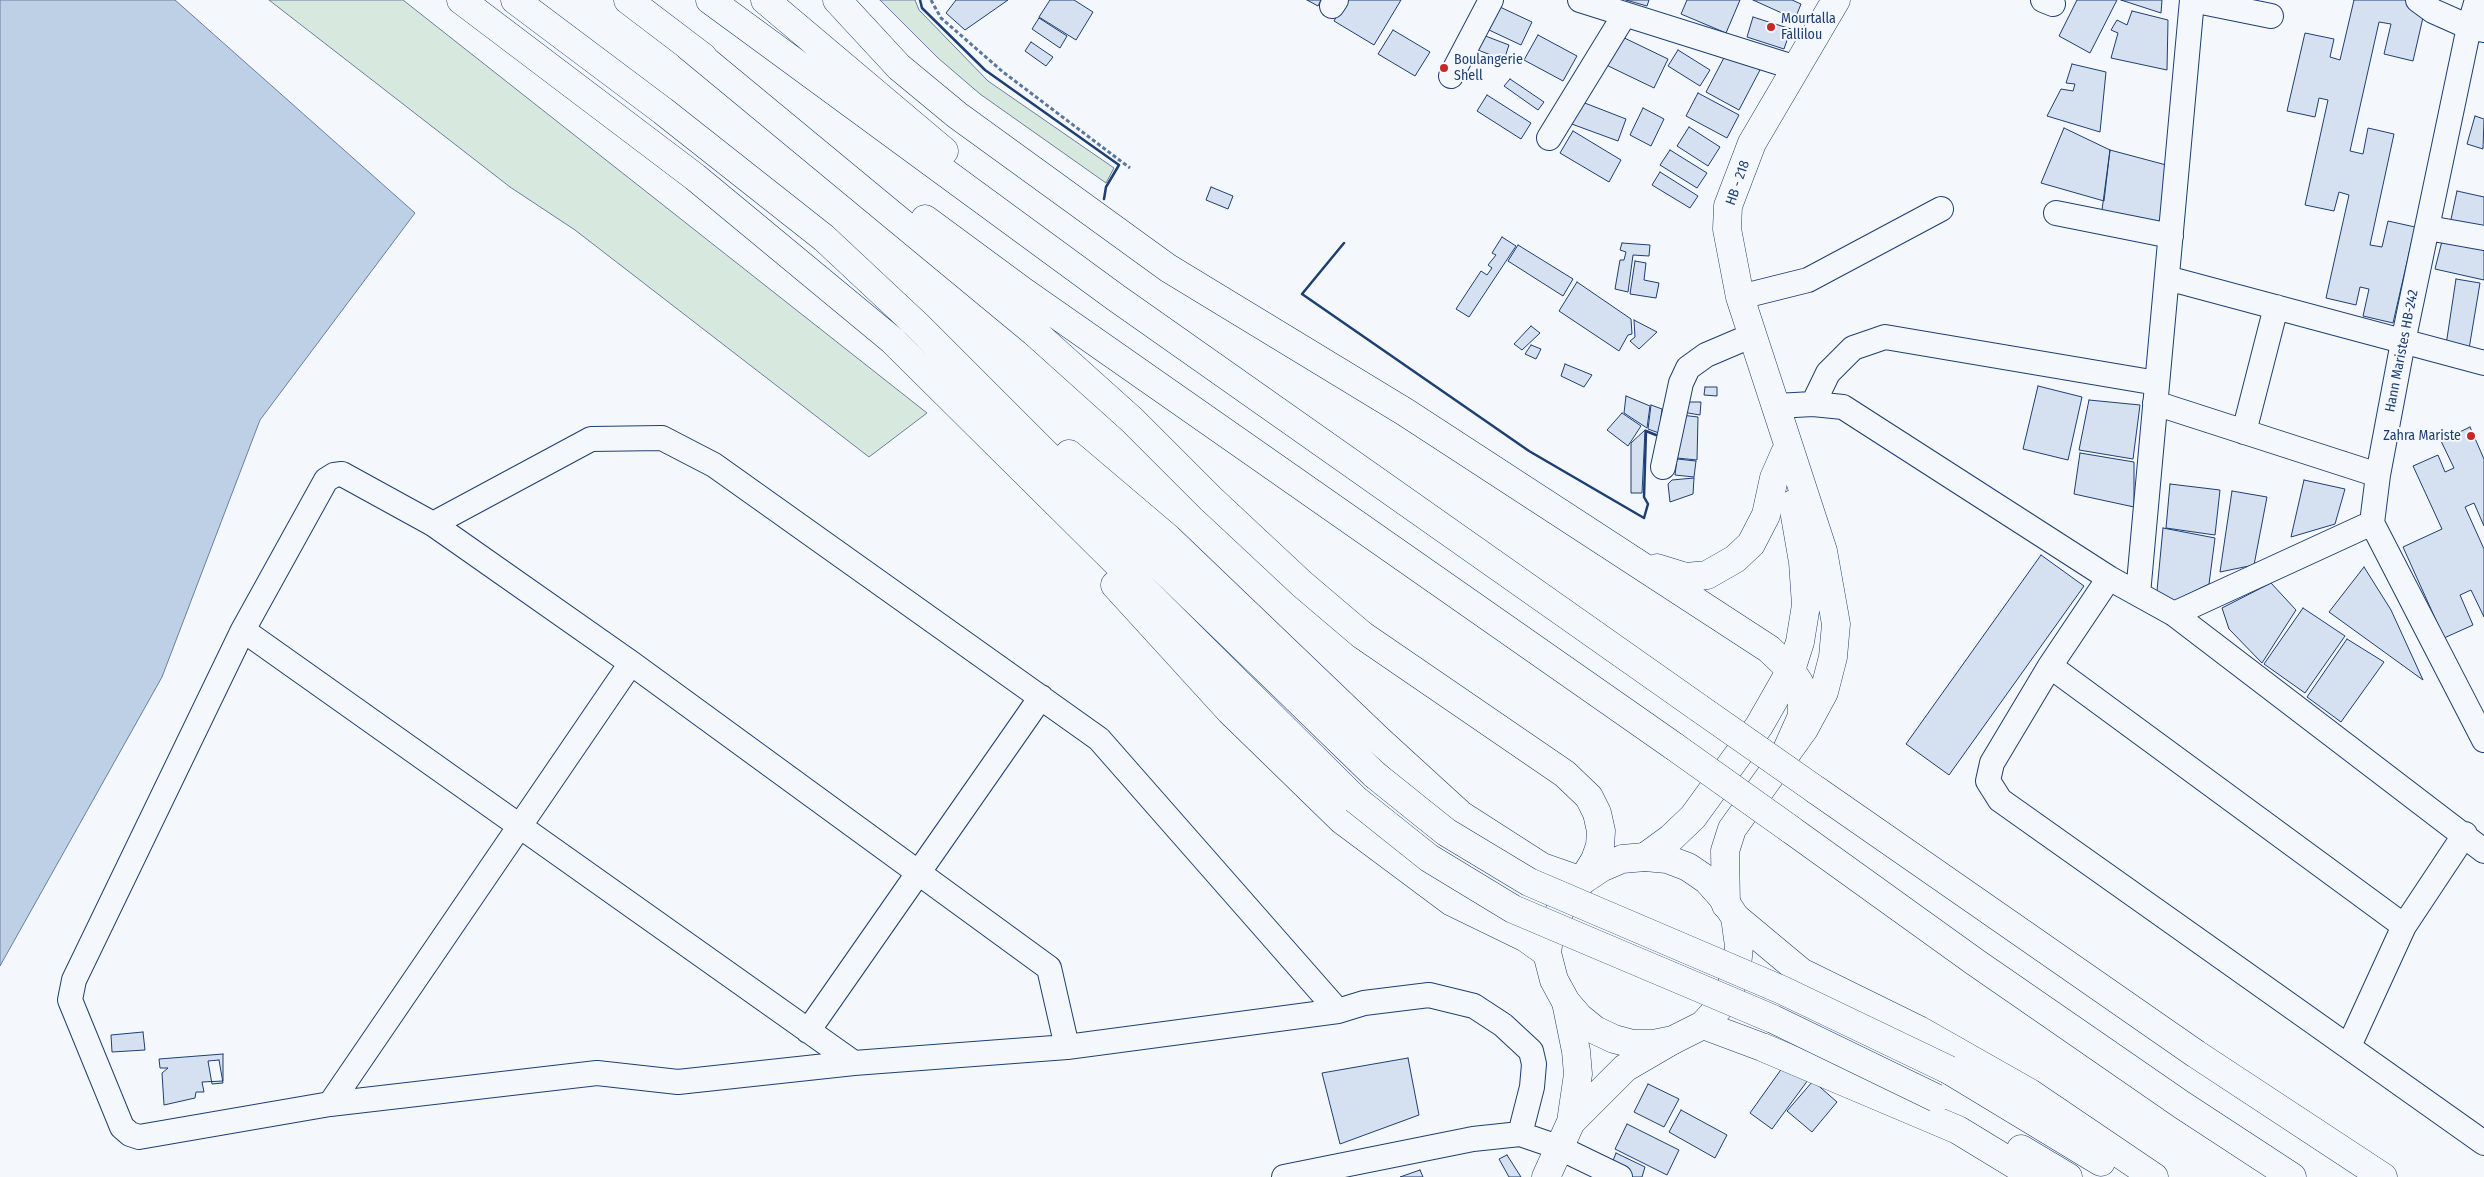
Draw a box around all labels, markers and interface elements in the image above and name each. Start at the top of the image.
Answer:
place label: Mourtalla Fallilou [1781,11,1836,44]
marker: Mourtalla Fallilou [1765,21,1777,33]
place label: Boulangerie Shell [1454,52,1523,84]
marker: Boulangerie Shell [1438,62,1450,74]
street label: HB - 218 [1723,158,1753,208]
street label: Hann Maristes HB-242 [2382,288,2422,414]
place label: Zahra Mariste [2383,428,2461,444]
marker: Zahra Mariste [2465,430,2477,442]

